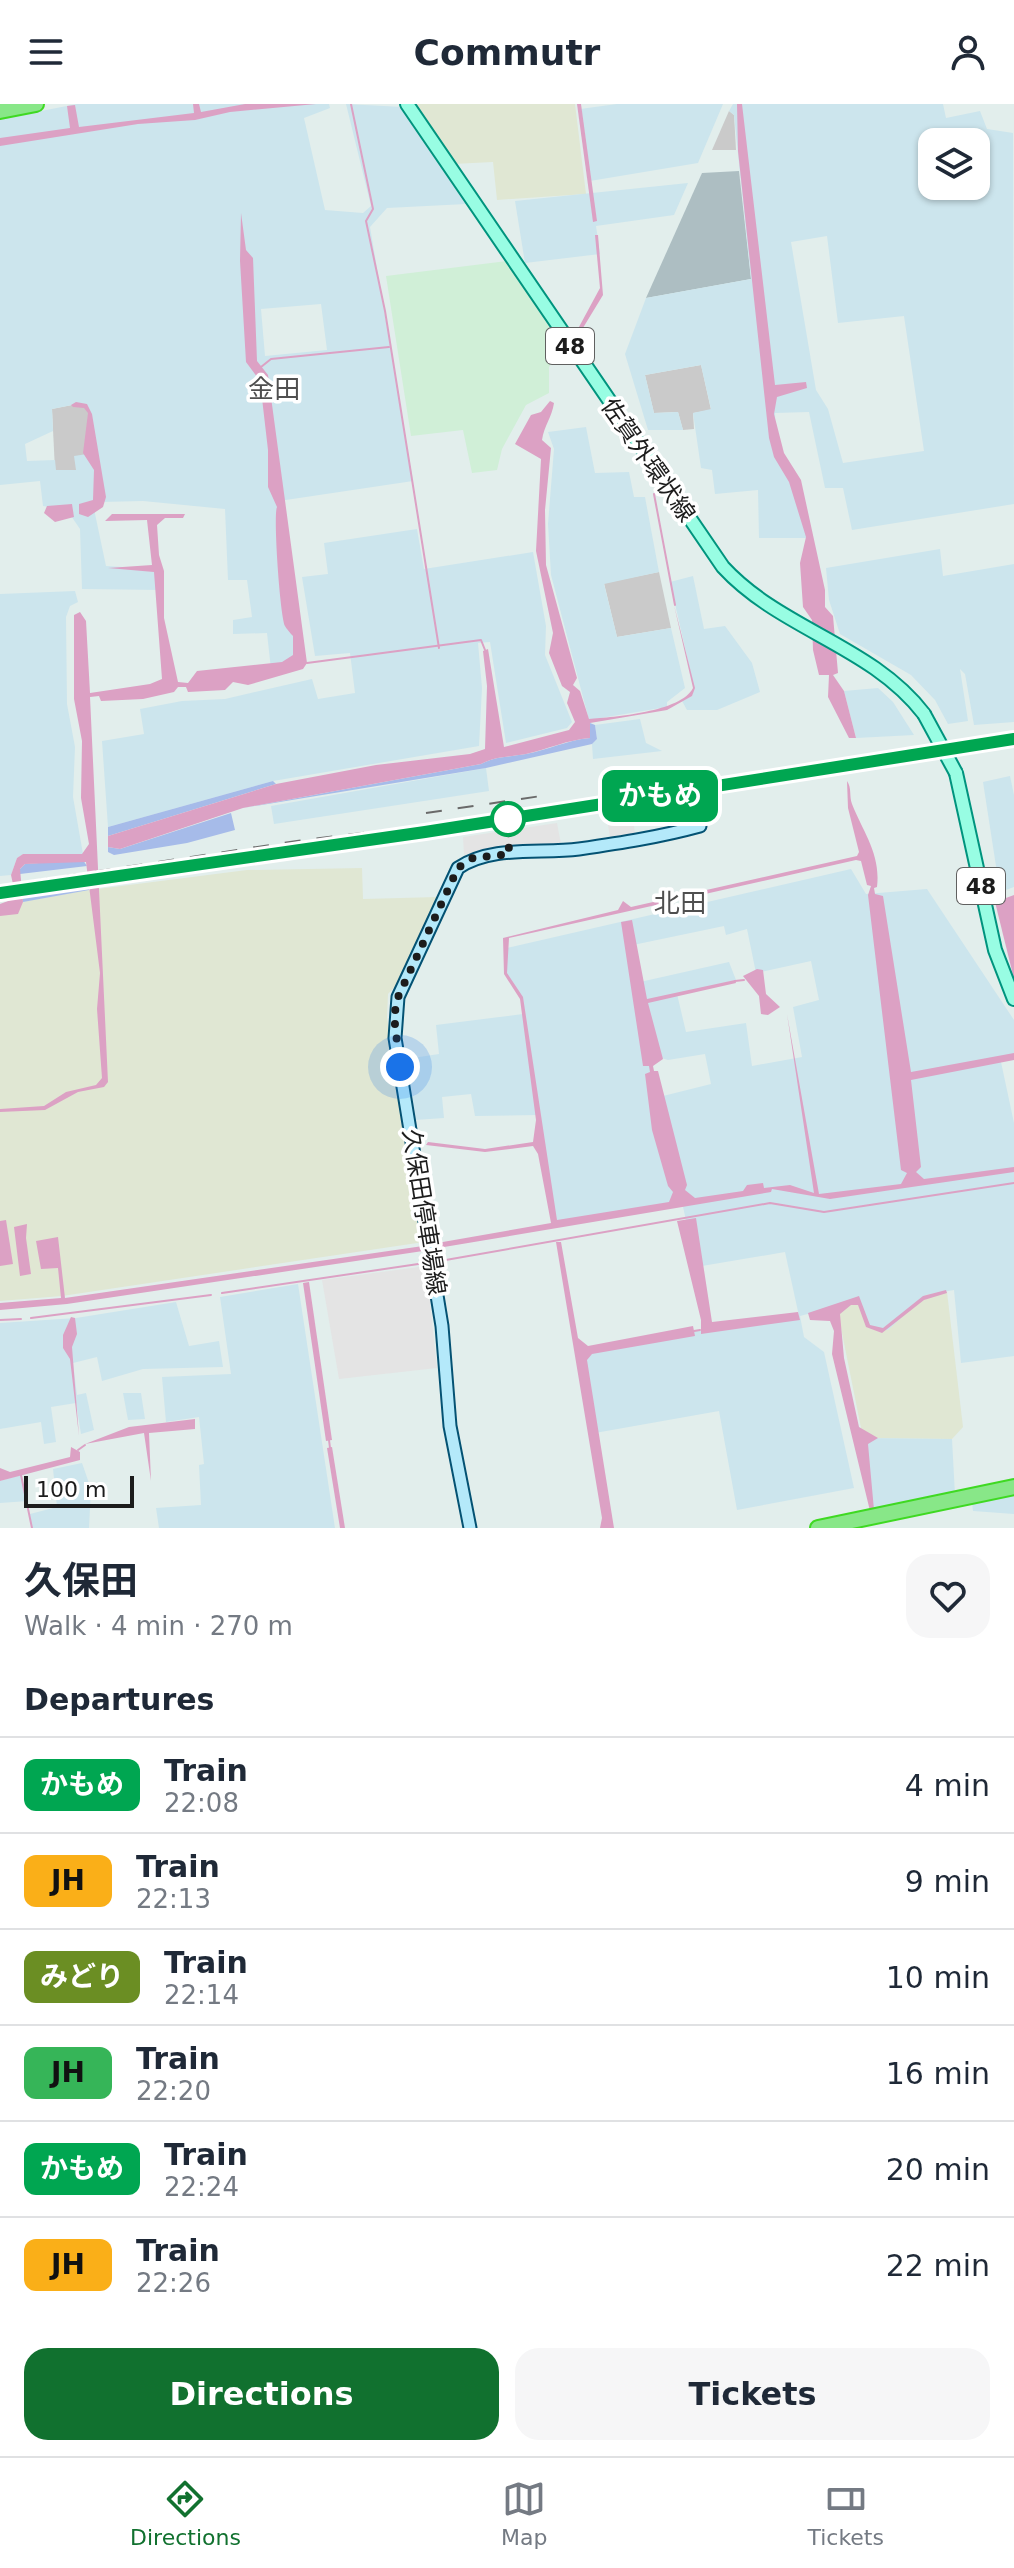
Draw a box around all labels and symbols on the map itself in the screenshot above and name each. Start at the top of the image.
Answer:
road number: 48 [546,328,594,364]
district label: 金田 [248,374,300,404]
street label: 佐賀外環状線 [595,393,701,527]
line badge: かもめ [614,770,706,822]
unlabelled marker [491,802,525,836]
road number: 48 [957,868,1005,904]
district label: 北田 [654,888,706,918]
your location [380,1047,420,1087]
street label: 久保田停車場線 [397,1127,451,1297]
scale bar [24,1472,134,1508]

